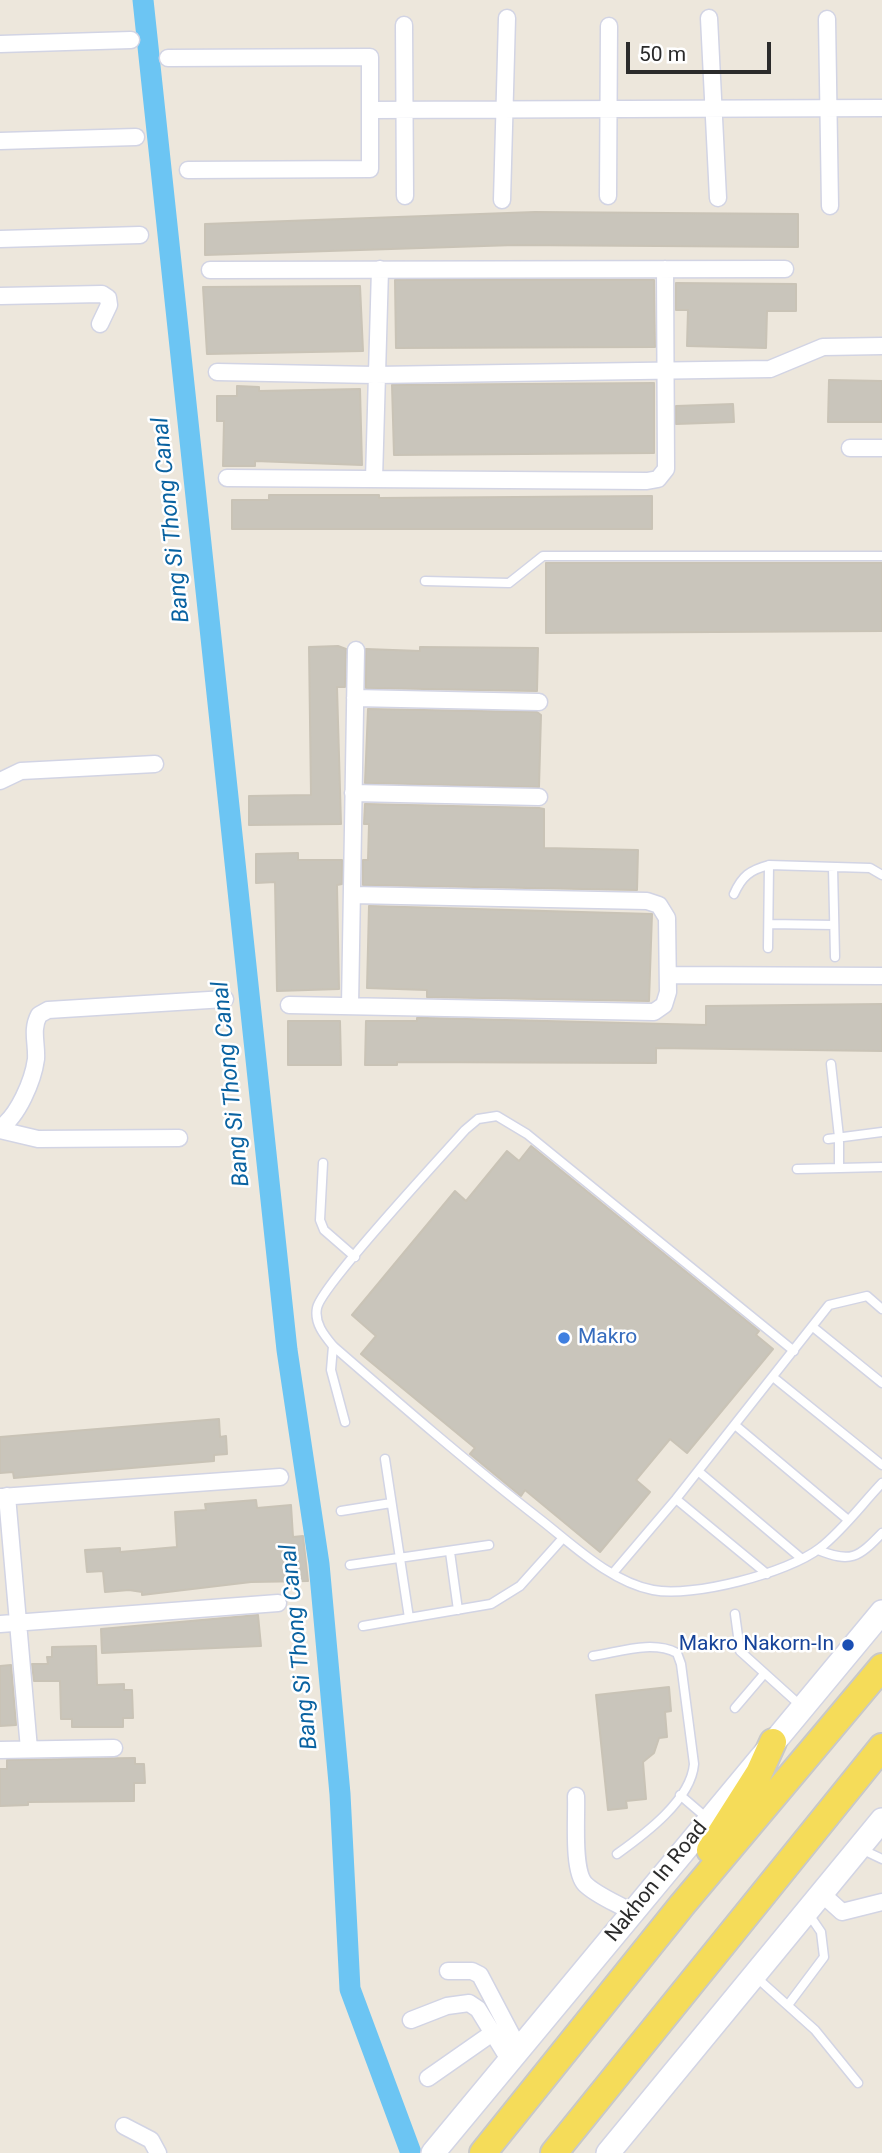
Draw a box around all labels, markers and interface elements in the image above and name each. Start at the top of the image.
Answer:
scale bar [630,28,775,72]
text: 50 m [639,42,686,66]
water label: Bang Si Thong Canal [147,416,197,624]
water label: Bang Si Thong Canal [207,980,257,1188]
place label: Makro [578,1325,637,1351]
marker: Makro [556,1330,572,1346]
water label: Bang Si Thong Canal [275,1543,325,1751]
place label: Makro Nakorn-In [679,1632,834,1658]
marker: Makro Nakorn-In [840,1637,856,1653]
street label: Nakhon In Road [601,1817,713,1947]

